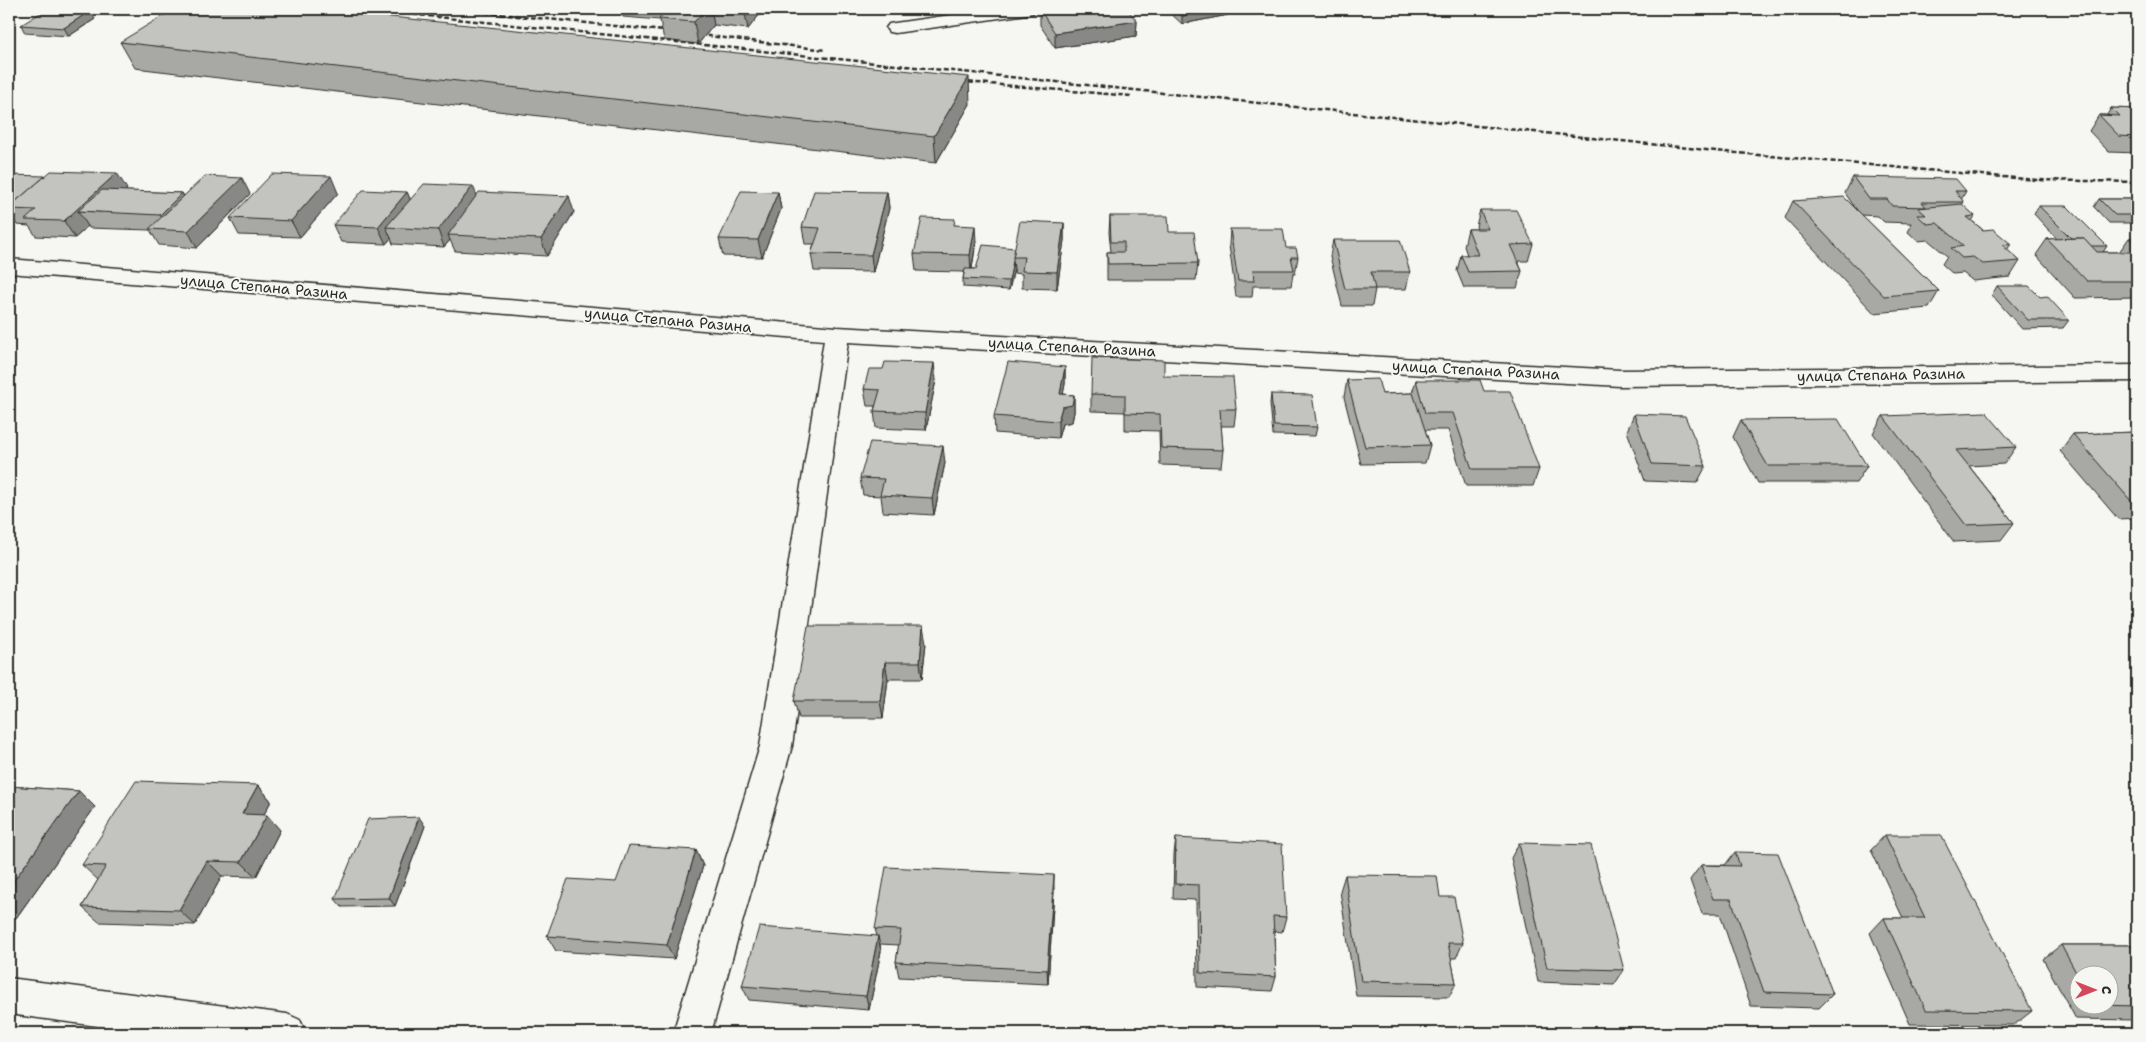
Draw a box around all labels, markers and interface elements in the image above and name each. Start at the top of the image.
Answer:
street label: улица Степана Разина [179,270,349,304]
street label: улица Степана Разина [583,303,753,337]
street label: улица Степана Разина [988,333,1157,361]
street label: улица Степана Разина [1392,356,1561,384]
street label: улица Степана Разина [1797,364,1966,386]
north arrow [2068,964,2118,1014]
text: С [2098,986,2116,994]

